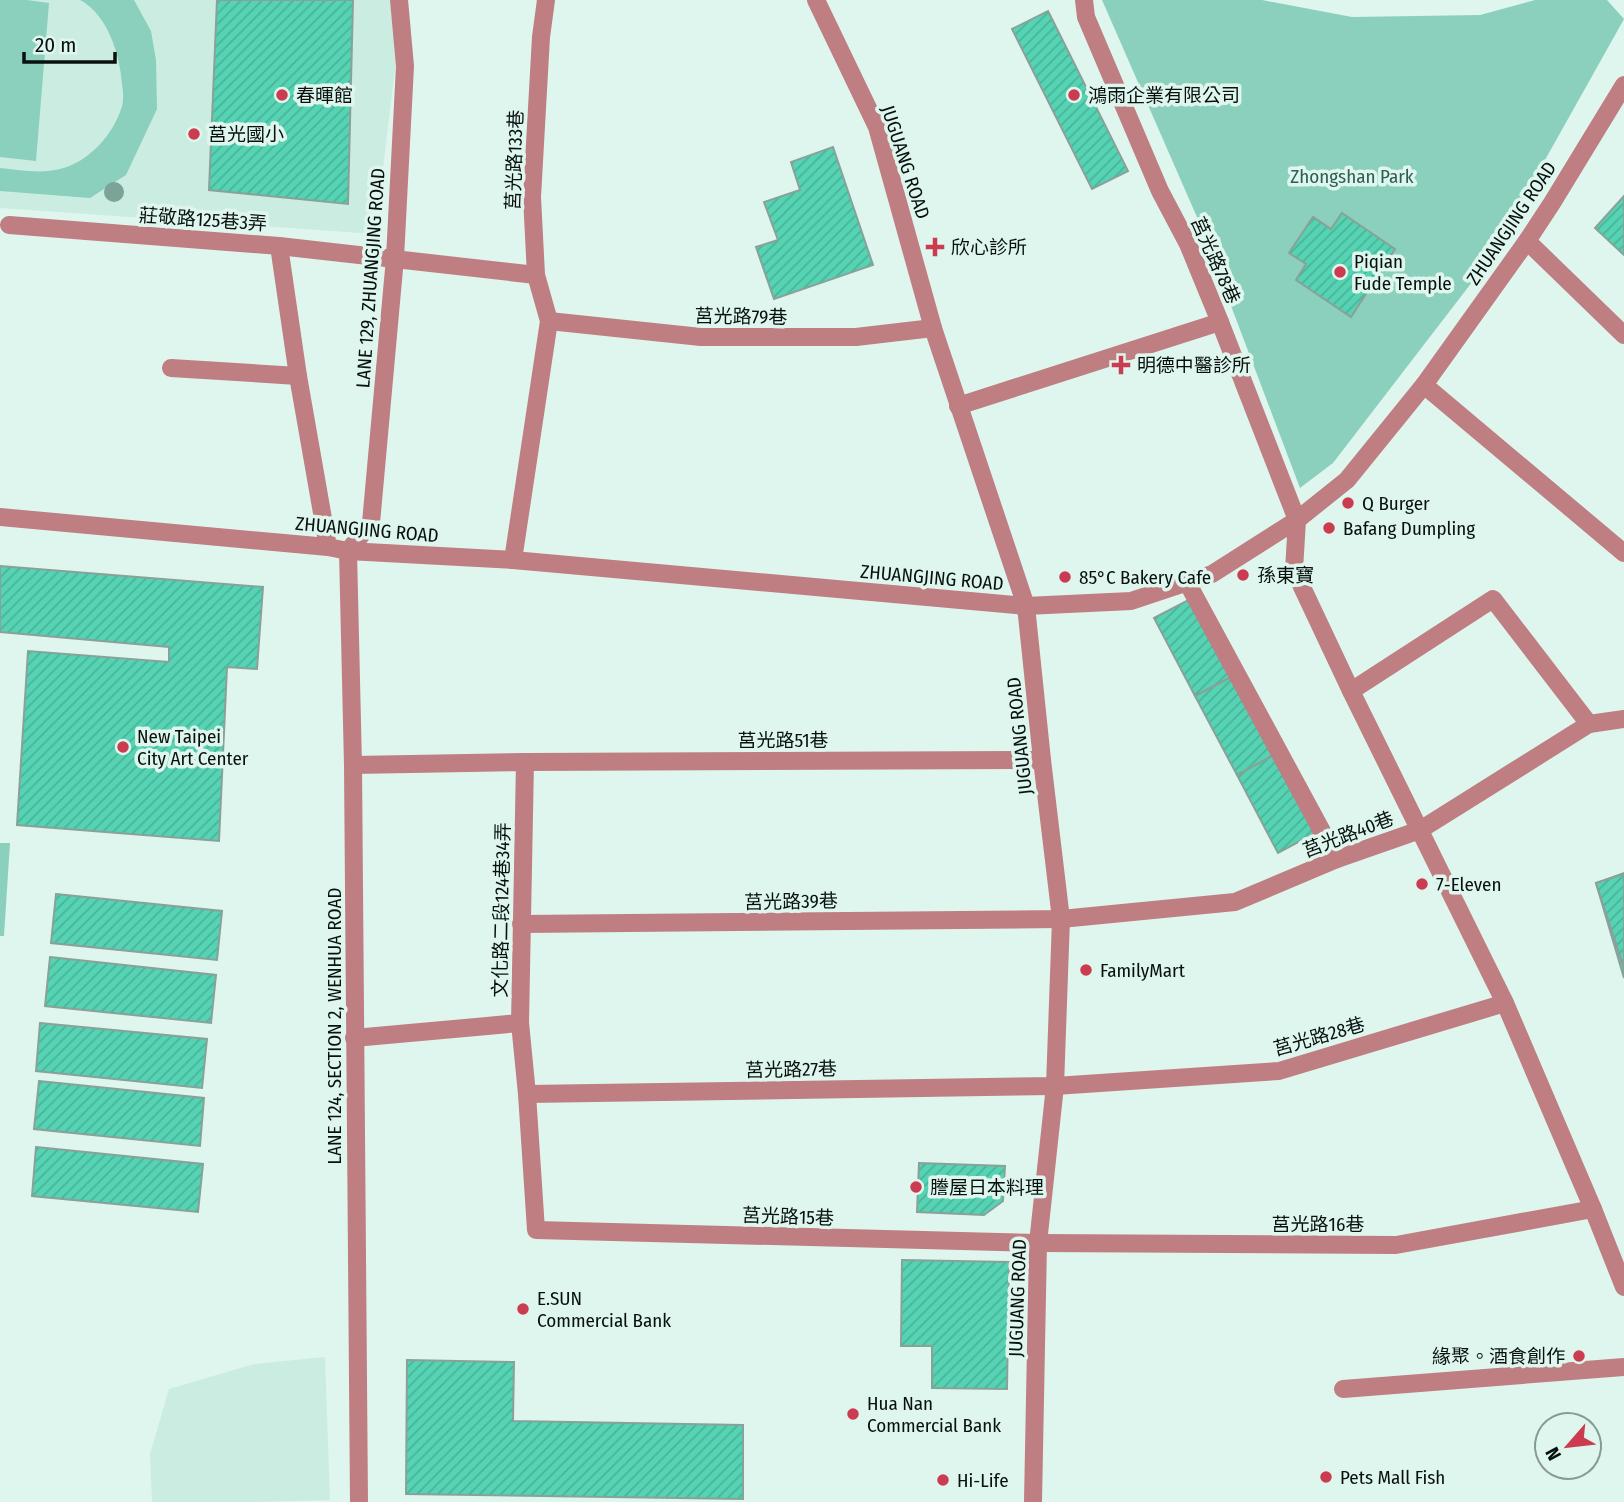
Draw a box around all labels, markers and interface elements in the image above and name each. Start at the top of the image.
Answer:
scale bar [24,21,116,65]
text: 20 m [35,32,76,58]
place label: 春暉館 [296,84,353,107]
place label: 鴻雨企業有限公司 [1088,84,1240,107]
marker: 春暉館 [274,87,290,103]
marker: 鴻雨企業有限公司 [1066,87,1082,103]
street label: JUGUANG ROAD [876,102,935,222]
street label: 莒光路133巷 [501,109,528,211]
place label: 莒光國小 [208,123,284,146]
marker: 莒光國小 [186,126,202,142]
street label: ZHUANGJING ROAD [1462,157,1561,289]
park label: Zhongshan Park [1290,165,1414,188]
street label: LANE 129, ZHUANGJING ROAD [351,167,390,389]
street label: 莊敬路125巷3弄 [138,204,268,235]
street label: 莒光路78巷 [1186,213,1245,307]
place label: 欣心診所 [951,236,1027,259]
marker: 欣心診所 [925,237,945,257]
place label: Piqian Fude Temple [1354,250,1452,295]
marker: Piqian Fude Temple [1332,264,1348,280]
street label: 莒光路79巷 [694,304,788,329]
place label: 明德中醫診所 [1137,354,1251,377]
marker: 明德中醫診所 [1111,355,1131,375]
place label: Q Burger [1362,492,1430,515]
marker: Q Burger [1340,495,1356,511]
street label: ZHUANGJING ROAD [294,512,440,547]
place label: Bafang Dumpling [1343,517,1475,540]
marker: Bafang Dumpling [1321,520,1337,536]
street label: ZHUANGJING ROAD [859,560,1005,595]
place label: 孫東寶 [1257,564,1314,587]
place label: 85°C Bakery Cafe [1079,566,1211,589]
marker: 孫東寶 [1235,567,1251,583]
marker: 85°C Bakery Cafe [1057,569,1073,585]
street label: JUGUANG ROAD [1002,676,1037,796]
place label: New Taipei City Art Center [137,725,249,770]
street label: 莒光路51巷 [737,729,829,752]
marker: New Taipei City Art Center [115,739,131,755]
street label: 莒光路40巷 [1300,807,1397,862]
street label: 文化路二段124巷34弄 [488,822,515,998]
place label: 7-Eleven [1436,873,1502,896]
marker: 7-Eleven [1414,876,1430,892]
street label: LANE 124, SECTION 2, WENHUA ROAD [323,887,346,1165]
street label: 莒光路39巷 [744,889,838,914]
place label: FamilyMart [1100,959,1186,982]
marker: FamilyMart [1078,962,1094,978]
street label: 莒光路28巷 [1271,1012,1367,1060]
street label: 莒光路27巷 [745,1057,837,1082]
place label: 謄屋日本料理 [930,1176,1044,1199]
marker: 謄屋日本料理 [908,1179,924,1195]
street label: 莒光路15巷 [742,1203,834,1230]
street label: 莒光路16巷 [1272,1213,1364,1236]
street label: JUGUANG ROAD [1004,1239,1031,1357]
place label: E.SUN Commercial Bank [537,1287,671,1332]
marker: E.SUN Commercial Bank [515,1301,531,1317]
place label: 緣聚。酒食創作 [1432,1345,1565,1368]
marker: 緣聚。酒食創作 [1571,1348,1587,1364]
place label: Hua Nan Commercial Bank [867,1392,1001,1437]
marker: Hua Nan Commercial Bank [845,1406,861,1422]
north arrow [1533,1411,1603,1481]
text: N [1541,1443,1566,1464]
place label: Pets Mall Fish [1340,1466,1445,1489]
place label: Hi-Life [957,1469,1009,1492]
marker: Pets Mall Fish [1318,1469,1334,1485]
marker: Hi-Life [935,1472,951,1488]

